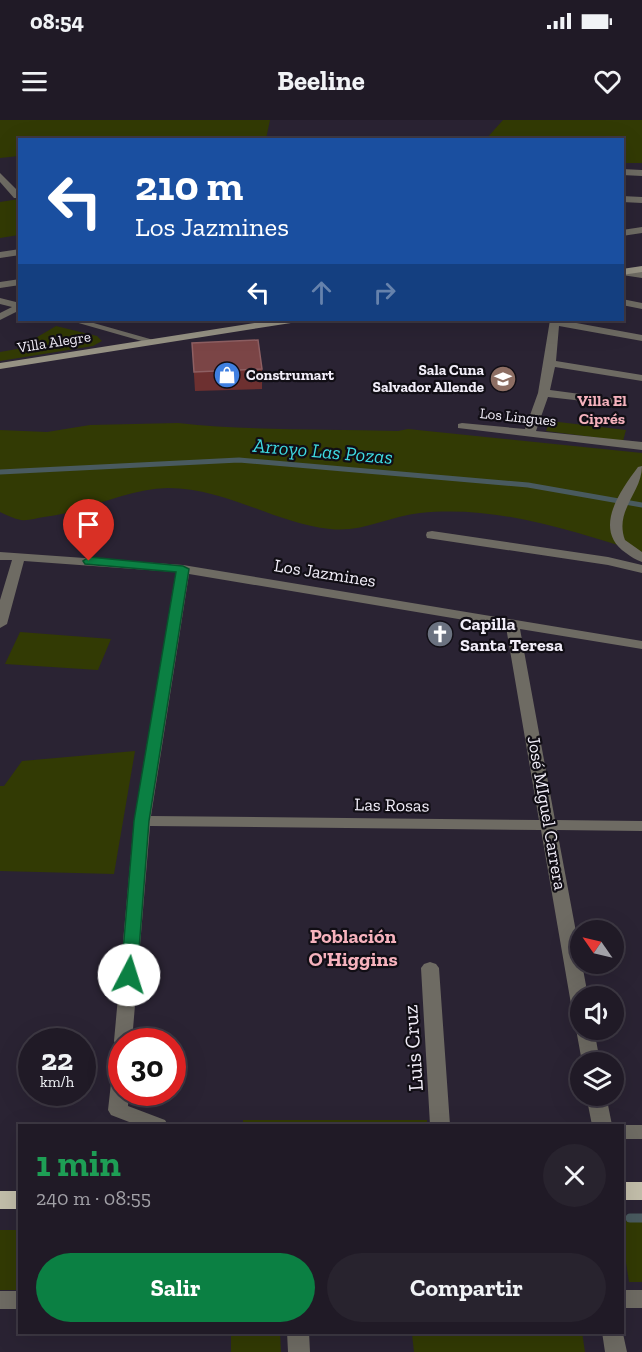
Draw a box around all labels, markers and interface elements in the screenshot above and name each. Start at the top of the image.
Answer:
text: 08:54 [30,8,84,35]
icon: menu [18,65,51,98]
text: Beeline [277,65,365,97]
icon: heart [591,65,624,98]
text: 210 m [135,160,243,211]
icon: left [36,162,114,240]
text: Los Jazmines [135,211,289,243]
icon: left [242,276,275,309]
icon: ahead [305,276,338,309]
icon: right [368,276,401,309]
street label: Villa Alegre [15,327,92,357]
shop icon: Construmart [212,360,242,390]
place label: Sala Cuna Salvador Allende [373,361,484,396]
school or university icon: Sala Cuna Salvador Allende [488,364,518,394]
place label: Construmart [246,366,335,384]
district label: Villa El Ciprés [577,391,627,428]
street label: Los Lingues [479,404,557,430]
water label: Arroyo Las Pozas [251,433,394,469]
pin [63,499,114,561]
icon: arrive [72,508,105,541]
street label: Los Jazmines [273,554,378,592]
place label: Capilla Santa Teresa [460,613,563,656]
church icon: Capilla Santa Teresa [425,619,455,649]
street label: José MIguel Carrera [523,734,571,892]
street label: Las Rosas [354,793,430,817]
north arrow [570,920,624,974]
map controls [570,920,624,1106]
district label: Población O'Higgins [308,924,398,971]
position arrow [97,943,161,1007]
button: sound [570,986,624,1040]
street label: Luis Cruz [397,1004,428,1092]
speed limit sign: 30 [108,1028,186,1106]
text: 22 [41,1042,73,1078]
button: layers [570,1052,624,1106]
text: km/h [40,1073,74,1091]
text: 1 min [36,1142,121,1185]
button: close [543,1144,606,1207]
text: 240 m · 08:55 [36,1186,151,1210]
button: Salir [36,1253,315,1322]
button: Compartir [327,1253,606,1322]

